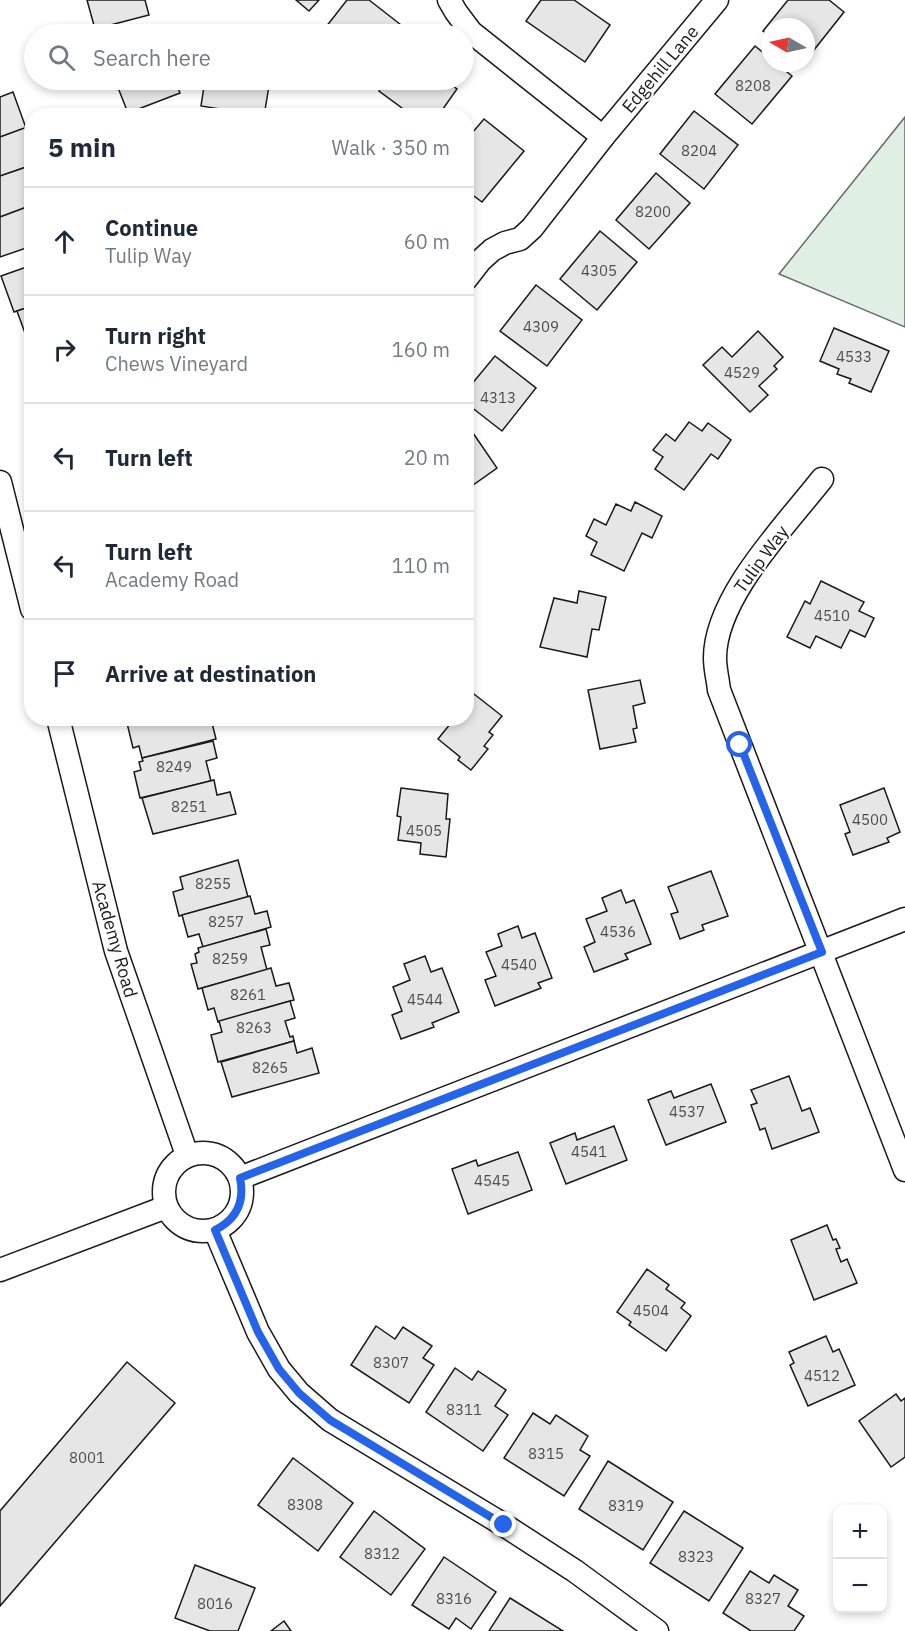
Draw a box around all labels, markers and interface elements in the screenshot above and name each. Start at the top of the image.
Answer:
north arrow [761,18,815,72]
street label: Edgehill Lane [617,20,703,118]
search box [24,24,474,90]
icon: search [45,41,78,74]
text: Search here [93,43,211,72]
house number: 8208 [735,76,771,95]
text: 5 min [48,130,116,164]
text: Walk · 350 m [332,134,450,161]
house number: 8204 [681,141,717,160]
house number: 8200 [635,202,671,221]
text: Continue [105,213,198,242]
icon: ahead [48,225,81,258]
text: 60 m [404,228,450,255]
text: Tulip Way [105,242,192,269]
house number: 4305 [581,261,617,280]
house number: 4309 [523,317,559,336]
text: Turn right [105,321,206,350]
icon: right [48,333,81,366]
text: 160 m [392,336,450,363]
house number: 4533 [836,347,872,366]
text: Chews Vineyard [105,350,248,377]
house number: 4529 [724,363,760,382]
house number: 4313 [480,388,516,407]
icon: left [48,441,81,474]
text: Turn left [105,443,193,472]
text: 20 m [404,444,450,471]
street label: Tulip Way [729,521,793,597]
text: Turn left [105,537,193,566]
icon: left [48,549,81,582]
text: 110 m [392,552,450,579]
text: Academy Road [105,566,239,593]
house number: 4510 [814,606,850,625]
icon: arrive [48,657,81,690]
text: Arrive at destination [105,659,316,688]
route start [726,731,752,757]
house number: 8249 [156,757,192,776]
house number: 8251 [171,797,207,816]
house number: 4500 [852,810,888,829]
house number: 4505 [406,821,442,840]
house number: 8255 [195,874,231,893]
street label: Academy Road [87,878,143,1000]
house number: 8257 [208,912,244,931]
house number: 4536 [600,922,636,941]
house number: 8259 [212,949,248,968]
house number: 4540 [501,955,537,974]
house number: 8261 [230,985,266,1004]
house number: 4544 [407,990,443,1009]
house number: 8263 [236,1018,272,1037]
house number: 8265 [252,1058,288,1077]
house number: 4537 [669,1102,705,1121]
house number: 4541 [571,1142,607,1161]
house number: 4545 [474,1171,510,1190]
house number: 4504 [633,1301,669,1320]
house number: 8307 [373,1353,409,1372]
house number: 4512 [804,1366,840,1385]
house number: 8311 [446,1400,482,1419]
house number: 8315 [528,1444,564,1463]
house number: 8001 [69,1448,105,1467]
house number: 8308 [287,1495,323,1514]
house number: 8319 [608,1496,644,1515]
map controls [833,1505,887,1613]
button: + [833,1505,887,1559]
route end [490,1511,516,1537]
house number: 8312 [364,1544,400,1563]
house number: 8323 [678,1547,714,1566]
button: − [833,1559,887,1613]
house number: 8316 [436,1589,472,1608]
house number: 8327 [745,1589,781,1608]
house number: 8016 [197,1594,233,1613]

